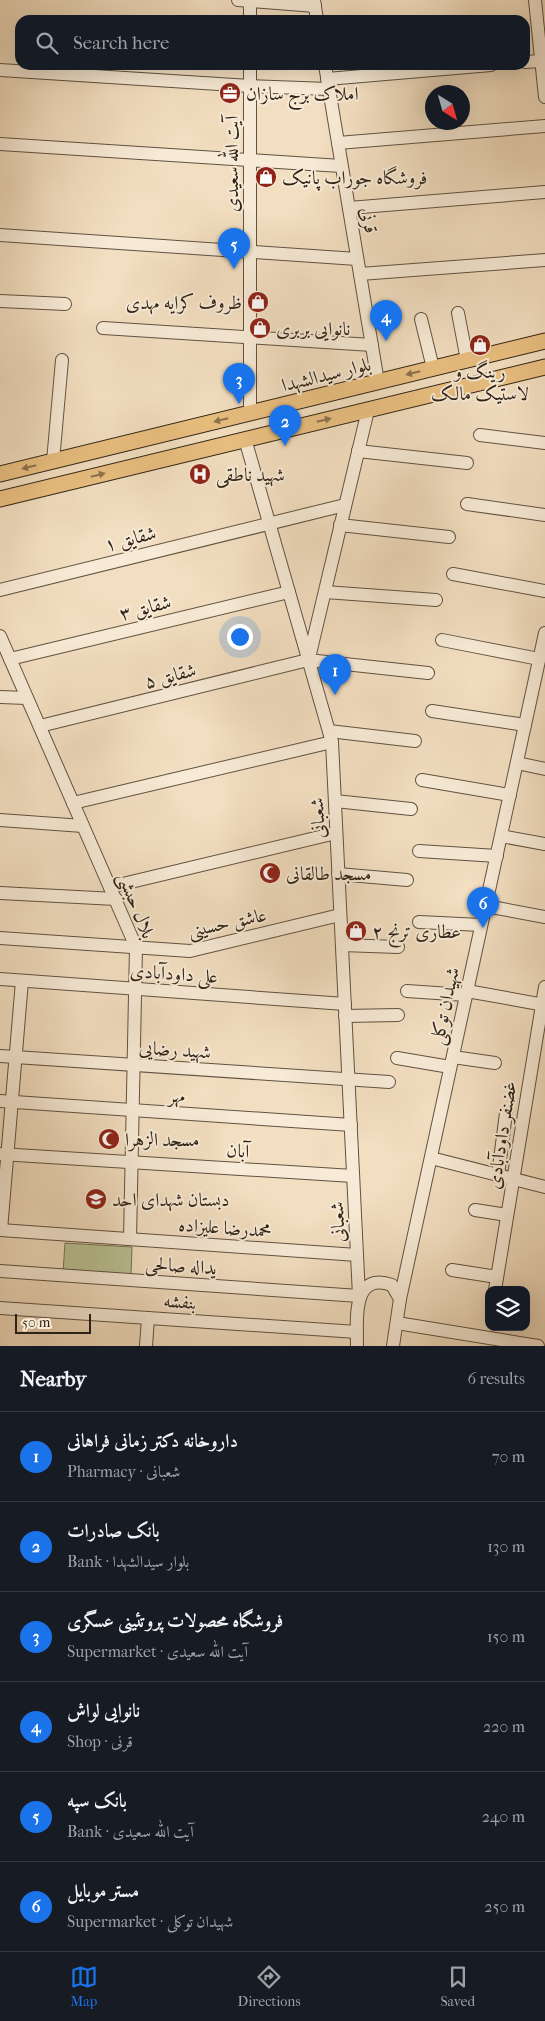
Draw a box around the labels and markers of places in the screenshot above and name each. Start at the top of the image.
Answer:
office icon: املاک برج سازان [218,81,242,105]
place label: املاک برج سازان [246,83,359,111]
shop icon: فروشگاه جوراب پانیک [254,165,278,189]
place label: فروشگاه جوراب پانیک [282,165,427,191]
pin: 5 [218,228,250,269]
shop icon: ظروف کرایه مهدی [246,290,270,314]
place label: ظروف کرایه مهدی [126,292,242,315]
pin: 4 [370,300,402,341]
shop icon: نانوایی بربری [248,316,272,340]
place label: نانوایی بربری [276,318,350,342]
shop icon: رینگ و لاستیک مالک [468,333,492,357]
place label: رینگ و لاستیک مالک [431,359,529,405]
pin: 3 [223,363,255,404]
pin: 2 [269,405,301,446]
hospital icon: شهید ناطقی [188,462,212,486]
place label: شهید ناطقی [216,464,285,488]
pin: 1 [319,654,351,695]
mosque icon: مسجد طالقانی [258,861,282,885]
place label: مسجد طالقانی [286,863,371,885]
pin: 6 [467,887,499,928]
shop icon: عطاری ترنج ۲ [344,919,368,943]
place label: عطاری ترنج ۲ [372,921,461,948]
mosque icon: مسجد الزهرا [97,1127,121,1151]
place label: مسجد الزهرا [125,1129,199,1152]
school or university icon: دبستان شهدای احد [84,1187,108,1211]
place label: دبستان شهدای احد [112,1189,230,1212]

